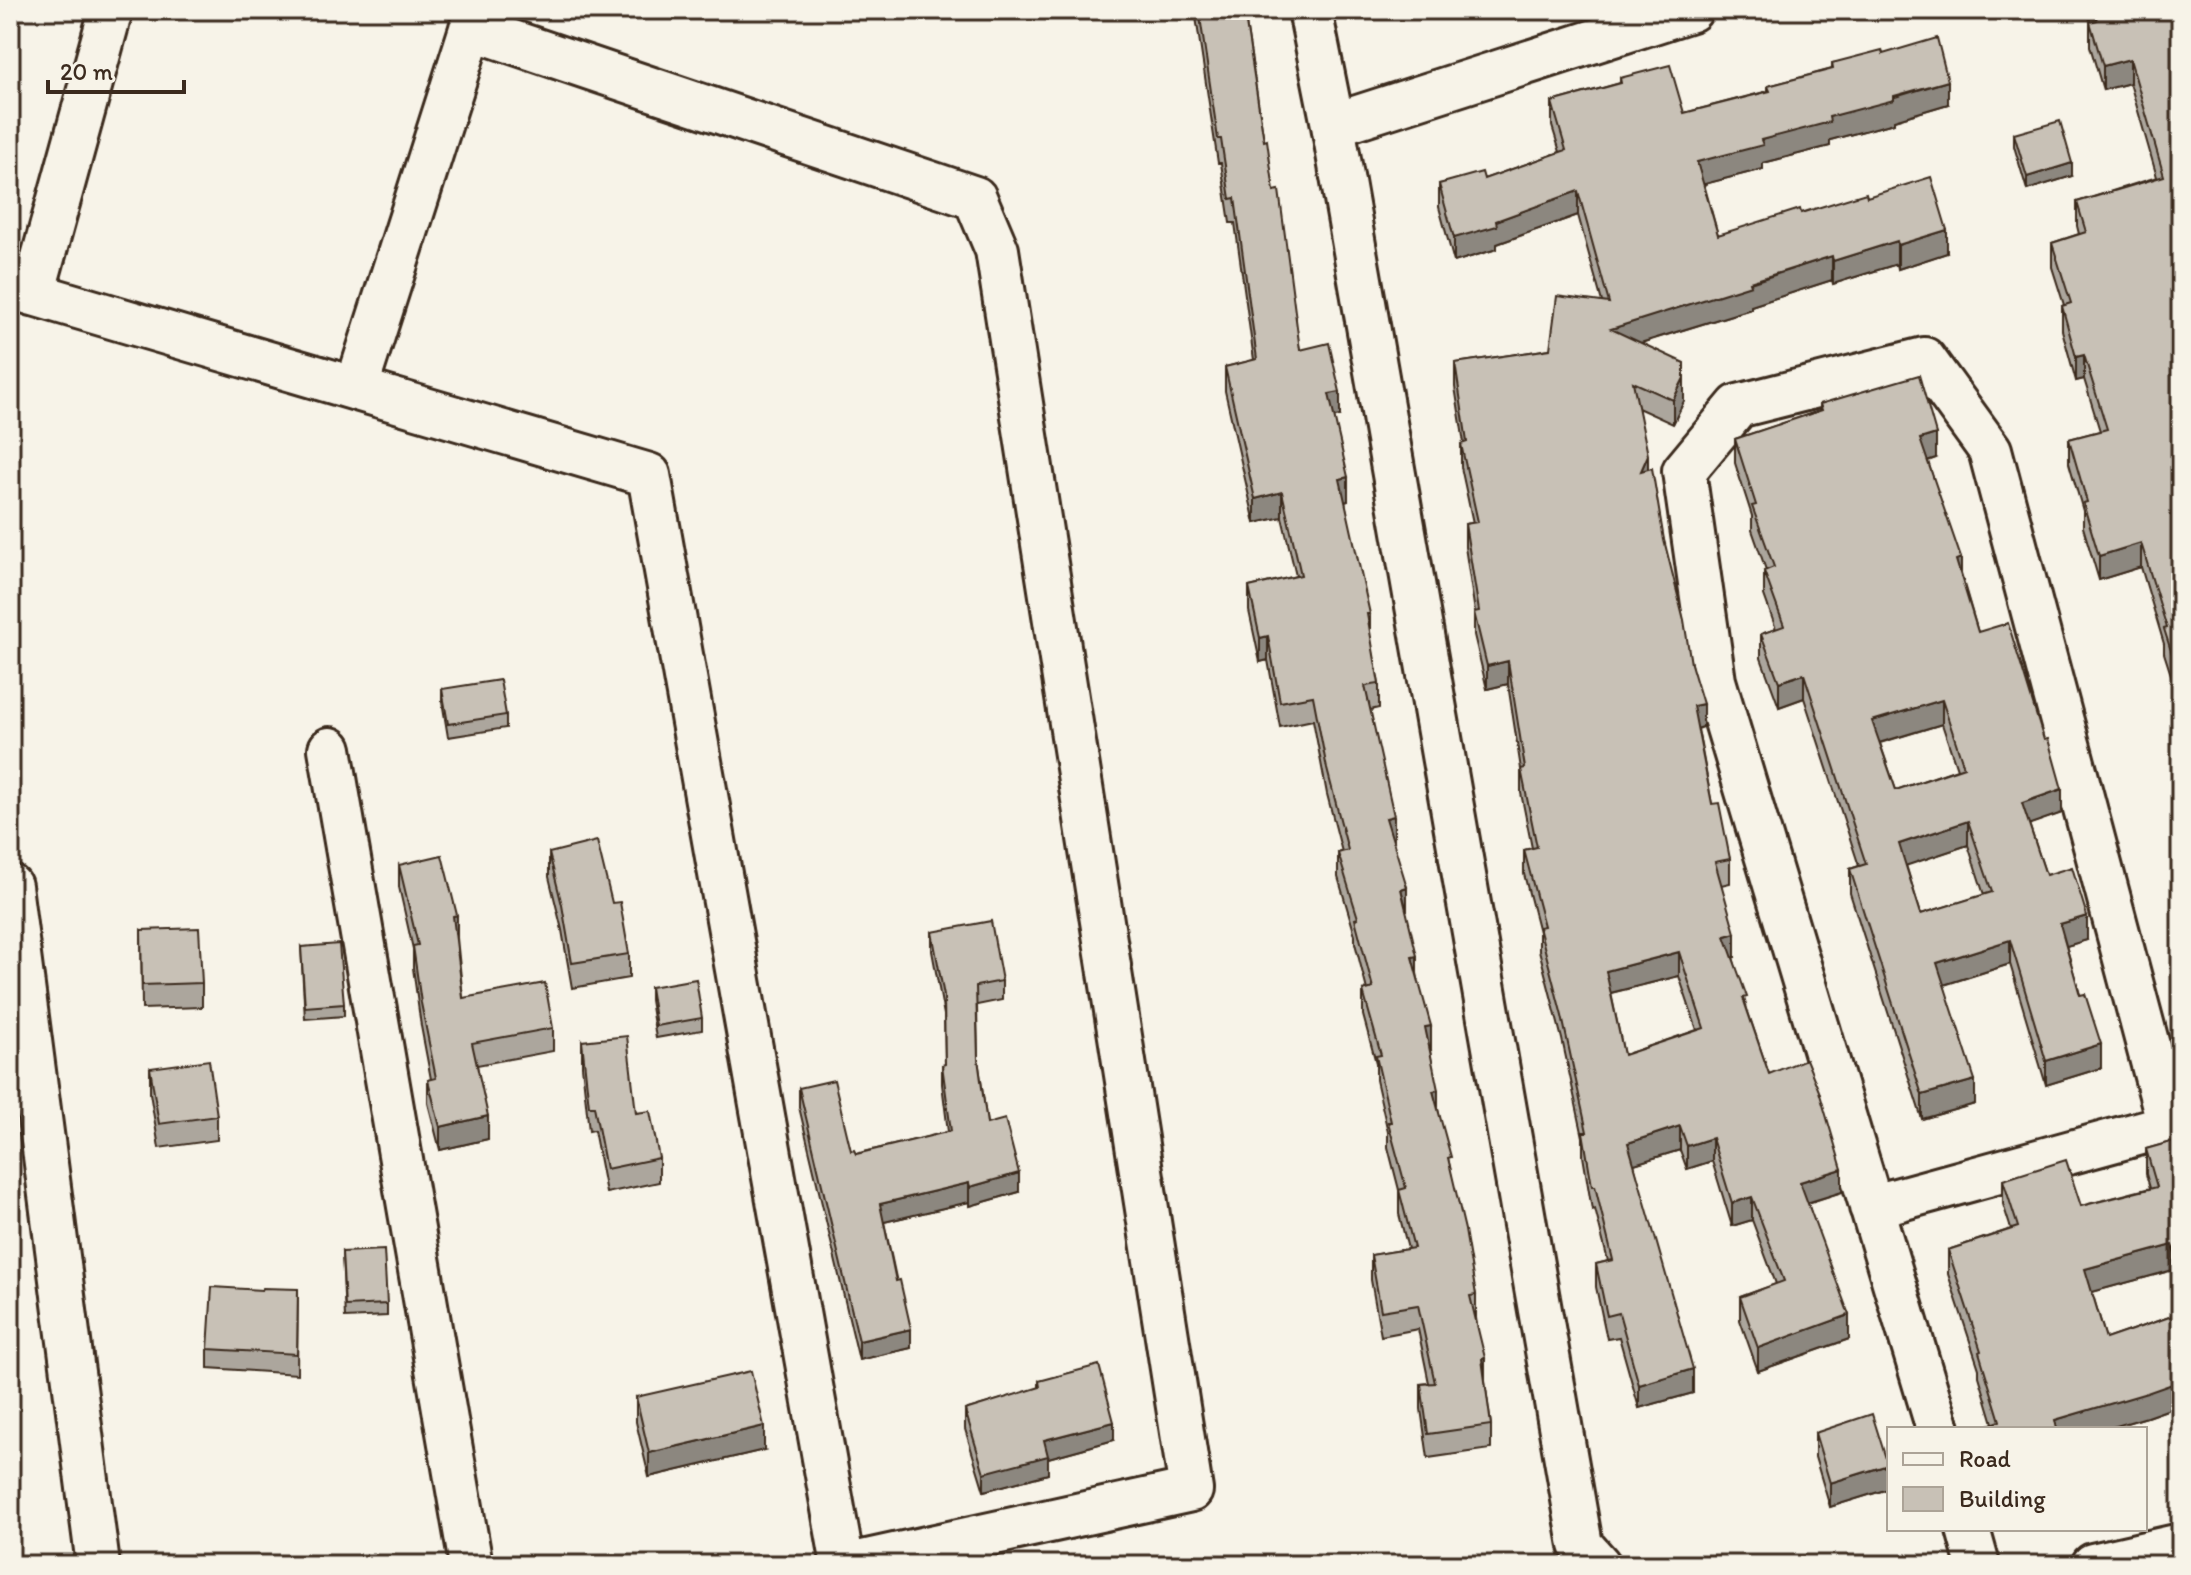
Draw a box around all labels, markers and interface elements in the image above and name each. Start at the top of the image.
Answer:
scale bar [48,44,184,94]
text: 20 m [60,57,113,86]
legend [1887,1427,2147,1531]
text: Road [1959,1444,2011,1473]
text: Building [1959,1484,2046,1513]

